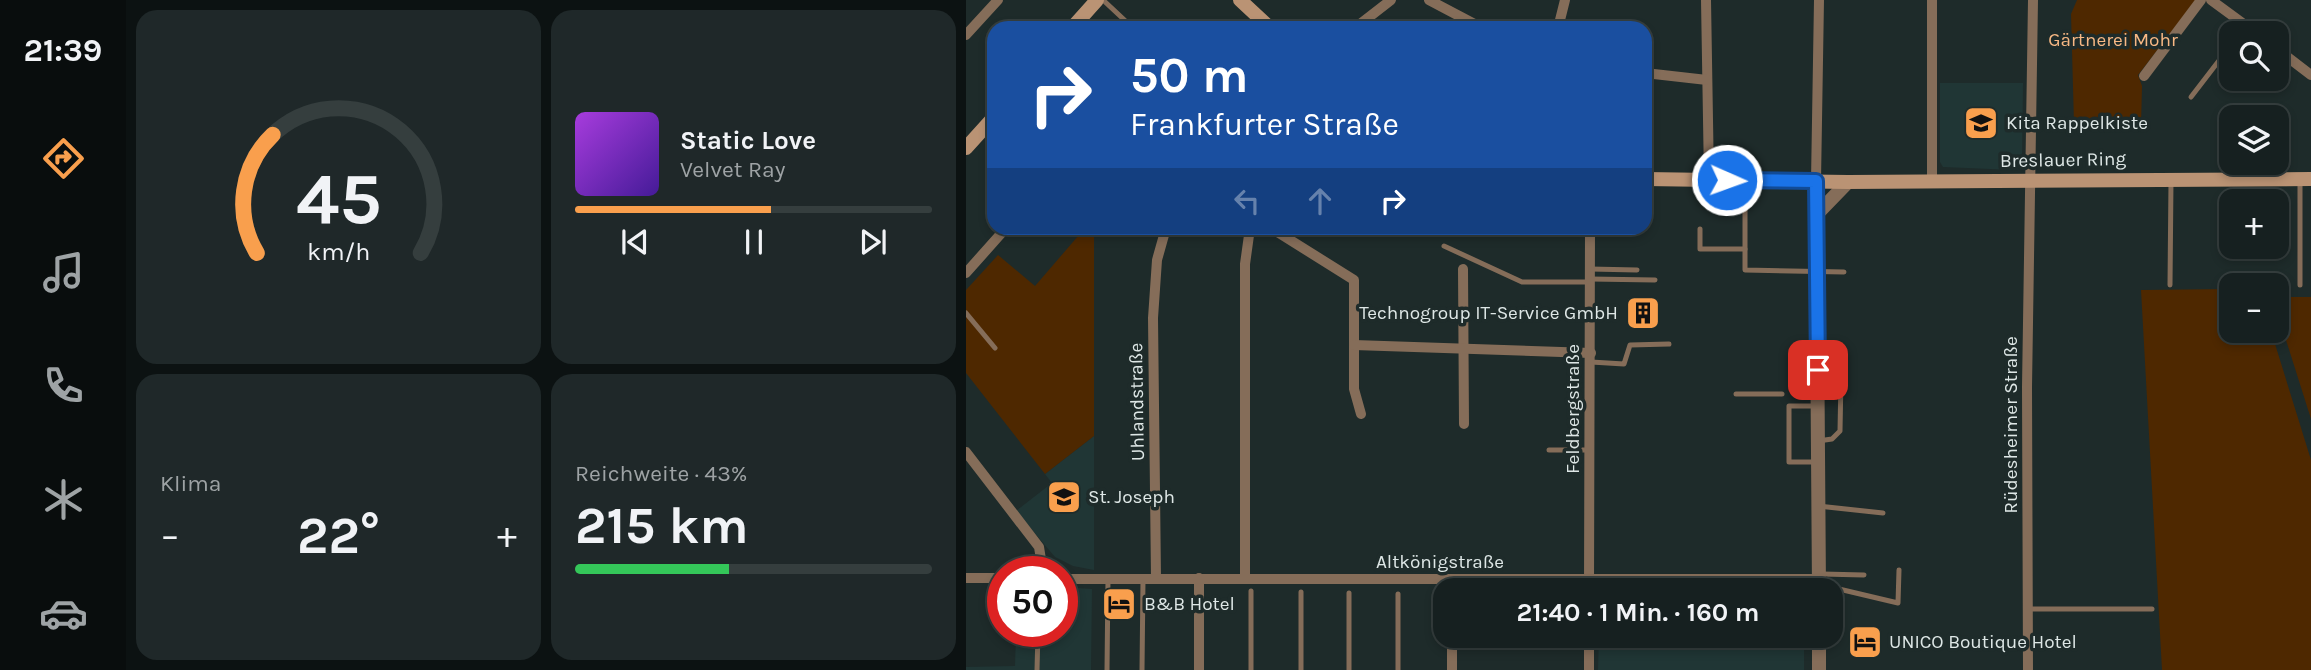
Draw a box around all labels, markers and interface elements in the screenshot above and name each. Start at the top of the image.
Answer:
map controls [2219,21,2289,343]
button: search [2219,21,2289,91]
park label: Gärtnerei Mohr [2048,29,2178,51]
text: 21:39 [24,32,102,69]
text: 50 m [1130,47,1248,104]
icon: right [1015,49,1106,140]
school or university icon: Kita Rappelkiste [1962,104,2000,142]
button: layers [2219,105,2289,175]
text: Frankfurter Straße [1130,106,1399,143]
place label: Kita Rappelkiste [2006,112,2148,134]
text: Static Love [680,125,816,156]
icon: directions [39,134,88,183]
position arrow [1690,143,1764,217]
street label: Breslauer Ring [2000,148,2127,172]
text: 45 [296,156,381,241]
text: Velvet Ray [680,156,785,183]
icon: left [1228,182,1266,220]
icon: ahead [1301,182,1339,220]
icon: right [1374,182,1412,220]
button: + [2219,189,2289,259]
icon: previous [616,223,654,261]
icon: pause [735,223,773,261]
icon: next [854,223,892,261]
text: km/h [307,237,370,266]
icon: music [39,248,88,297]
button: − [2219,273,2289,343]
building icon: Technogroup IT-Service GmbH [1624,294,1662,332]
place label: Technogroup IT-Service GmbH [1359,302,1618,324]
street label: Rüdesheimer Straße [2000,336,2022,514]
pin [1788,340,1848,400]
street label: Uhlandstraße [1125,343,1149,461]
street label: Feldbergstraße [1562,344,1584,474]
icon: arrive [1799,351,1837,389]
icon: phone [39,361,88,410]
text: Reichweite · 43% [575,460,747,487]
text: Klima [160,470,221,497]
icon: climate [39,475,88,524]
school or university icon: St. Joseph [1045,478,1083,516]
place label: St. Joseph [1088,486,1175,508]
text: 215 km [575,495,749,556]
text: 22° [297,505,380,566]
text: − [160,513,180,558]
text: + [497,513,517,558]
street label: Altkönigstraße [1376,551,1504,573]
speed limit sign: 50 [987,556,1078,647]
hotel icon: B&B Hotel [1100,585,1138,623]
icon: car [39,589,88,638]
place label: B&B Hotel [1144,593,1235,615]
text: 21:40 · 1 Min. · 160 m [1516,597,1760,628]
hotel icon: UNICO Boutique Hotel [1846,623,1884,661]
place label: UNICO Boutique Hotel [1889,631,2077,653]

